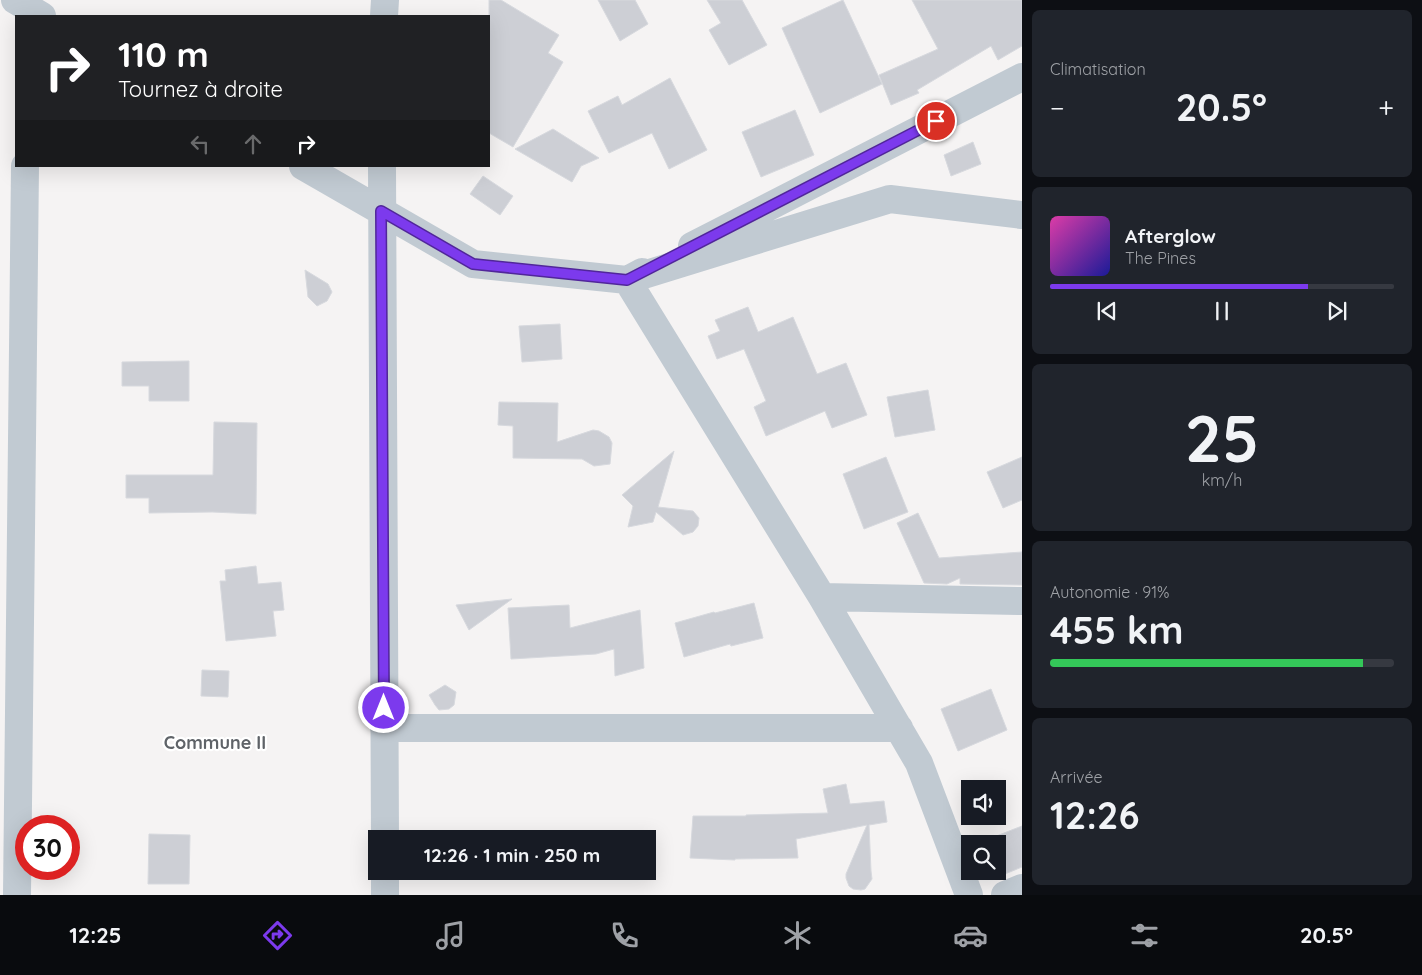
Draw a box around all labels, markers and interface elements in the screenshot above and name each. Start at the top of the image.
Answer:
text: 110 m [118,32,209,76]
icon: right [35,35,100,100]
text: Climatisation [1050,59,1146,79]
text: Tournez à droite [118,75,283,103]
text: 20.5° [1176,83,1267,131]
text: − [1050,90,1065,125]
text: + [1378,90,1394,125]
pin [915,100,957,142]
icon: arrive [922,107,950,135]
icon: left [186,130,214,158]
icon: ahead [239,130,267,158]
icon: right [292,130,320,158]
text: Afterglow [1125,224,1216,248]
text: The Pines [1125,248,1196,268]
icon: previous [1093,297,1121,325]
icon: pause [1208,297,1236,325]
icon: next [1323,297,1351,325]
text: 25 [1185,397,1259,478]
text: km/h [1202,470,1242,490]
text: Autonomie · 91% [1050,582,1170,602]
text: 455 km [1050,606,1183,654]
position arrow [357,681,409,733]
district label: Commune II [164,731,266,754]
text: Arrivée [1050,767,1103,787]
map controls [961,780,1006,880]
button: sound [961,780,1006,825]
text: 12:26 [1050,791,1139,839]
speed limit sign: 30 [15,815,80,880]
button: search [961,835,1006,880]
text: 12:26 · 1 min · 250 m [424,843,600,867]
icon: directions [260,918,295,953]
icon: music [433,918,468,953]
icon: phone [607,918,642,953]
icon: climate [780,918,815,953]
icon: car [953,918,988,953]
icon: filters [1127,918,1162,953]
text: 12:25 [69,921,121,949]
text: 20.5° [1300,921,1353,949]

